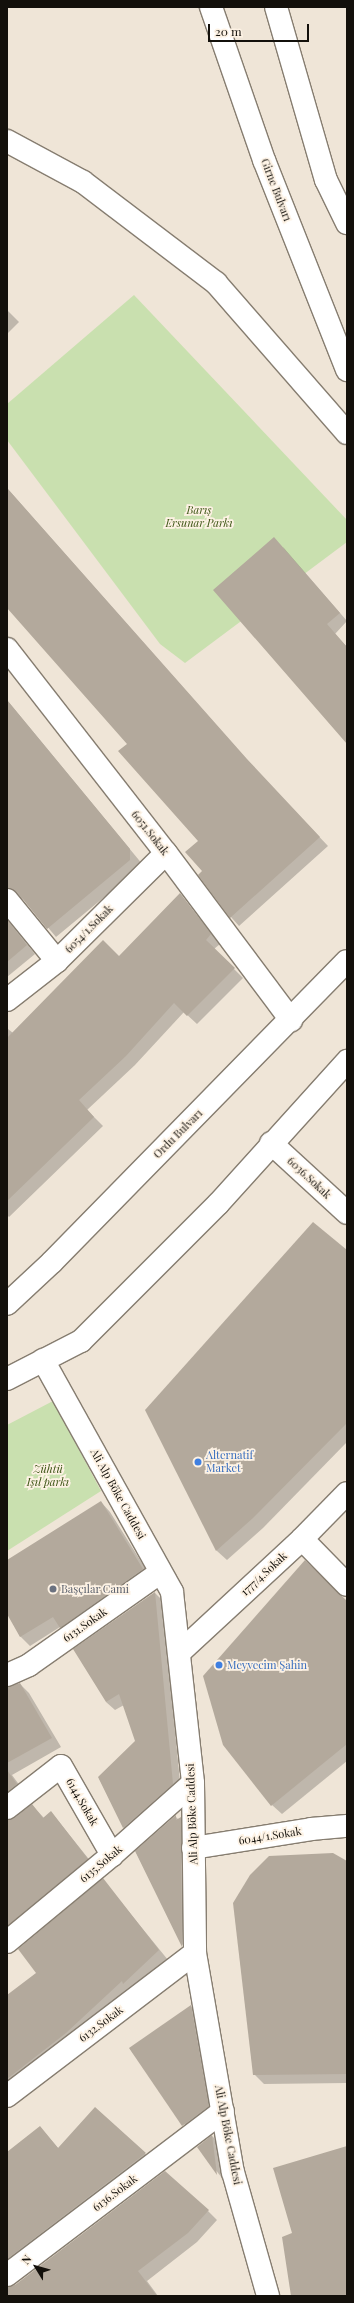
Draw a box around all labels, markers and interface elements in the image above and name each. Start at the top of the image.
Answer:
scale bar [210,16,311,42]
text: 20 m [215,23,242,39]
street label: Girne Bulvarı [258,157,294,223]
park label: Barış Ersunar Parkı [165,504,233,530]
street label: 6051.Sokak [128,808,172,858]
street label: 6054/1.Sokak [62,902,116,956]
street label: Ordu Bulvarı [151,1107,205,1161]
street label: 6036.Sokak [284,1154,334,1202]
street label: Ali Alp Böke Caddesi [88,1446,148,1542]
place label: Alternatif Market [206,1449,253,1475]
marker: Alternatif Market [193,1457,203,1467]
park label: Zühtü Işıl parkı [27,1463,69,1489]
street label: 1777/4.Sokak [238,1549,290,1599]
place label: Başçılar Cami [61,1582,129,1596]
marker: Başçılar Cami [48,1584,58,1594]
street label: 6131.Sokak [60,1605,110,1645]
place label: Meyvecim Şahin [227,1658,307,1672]
marker: Meyvecim Şahin [214,1660,224,1670]
street label: Ali Alp Böke Caddesi [184,1763,200,1865]
street label: 6144.Sokak [63,1776,101,1828]
street label: 6044/1.Sokak [238,1825,302,1847]
street label: 6135.Sokak [77,1842,125,1886]
street label: 6132.Sokak [76,2003,126,2045]
street label: Ali Alp Böke Caddesi [212,2084,244,2186]
street label: 6136.Sokak [90,2172,140,2214]
north arrow [16,2247,56,2287]
text: N [18,2252,34,2267]

